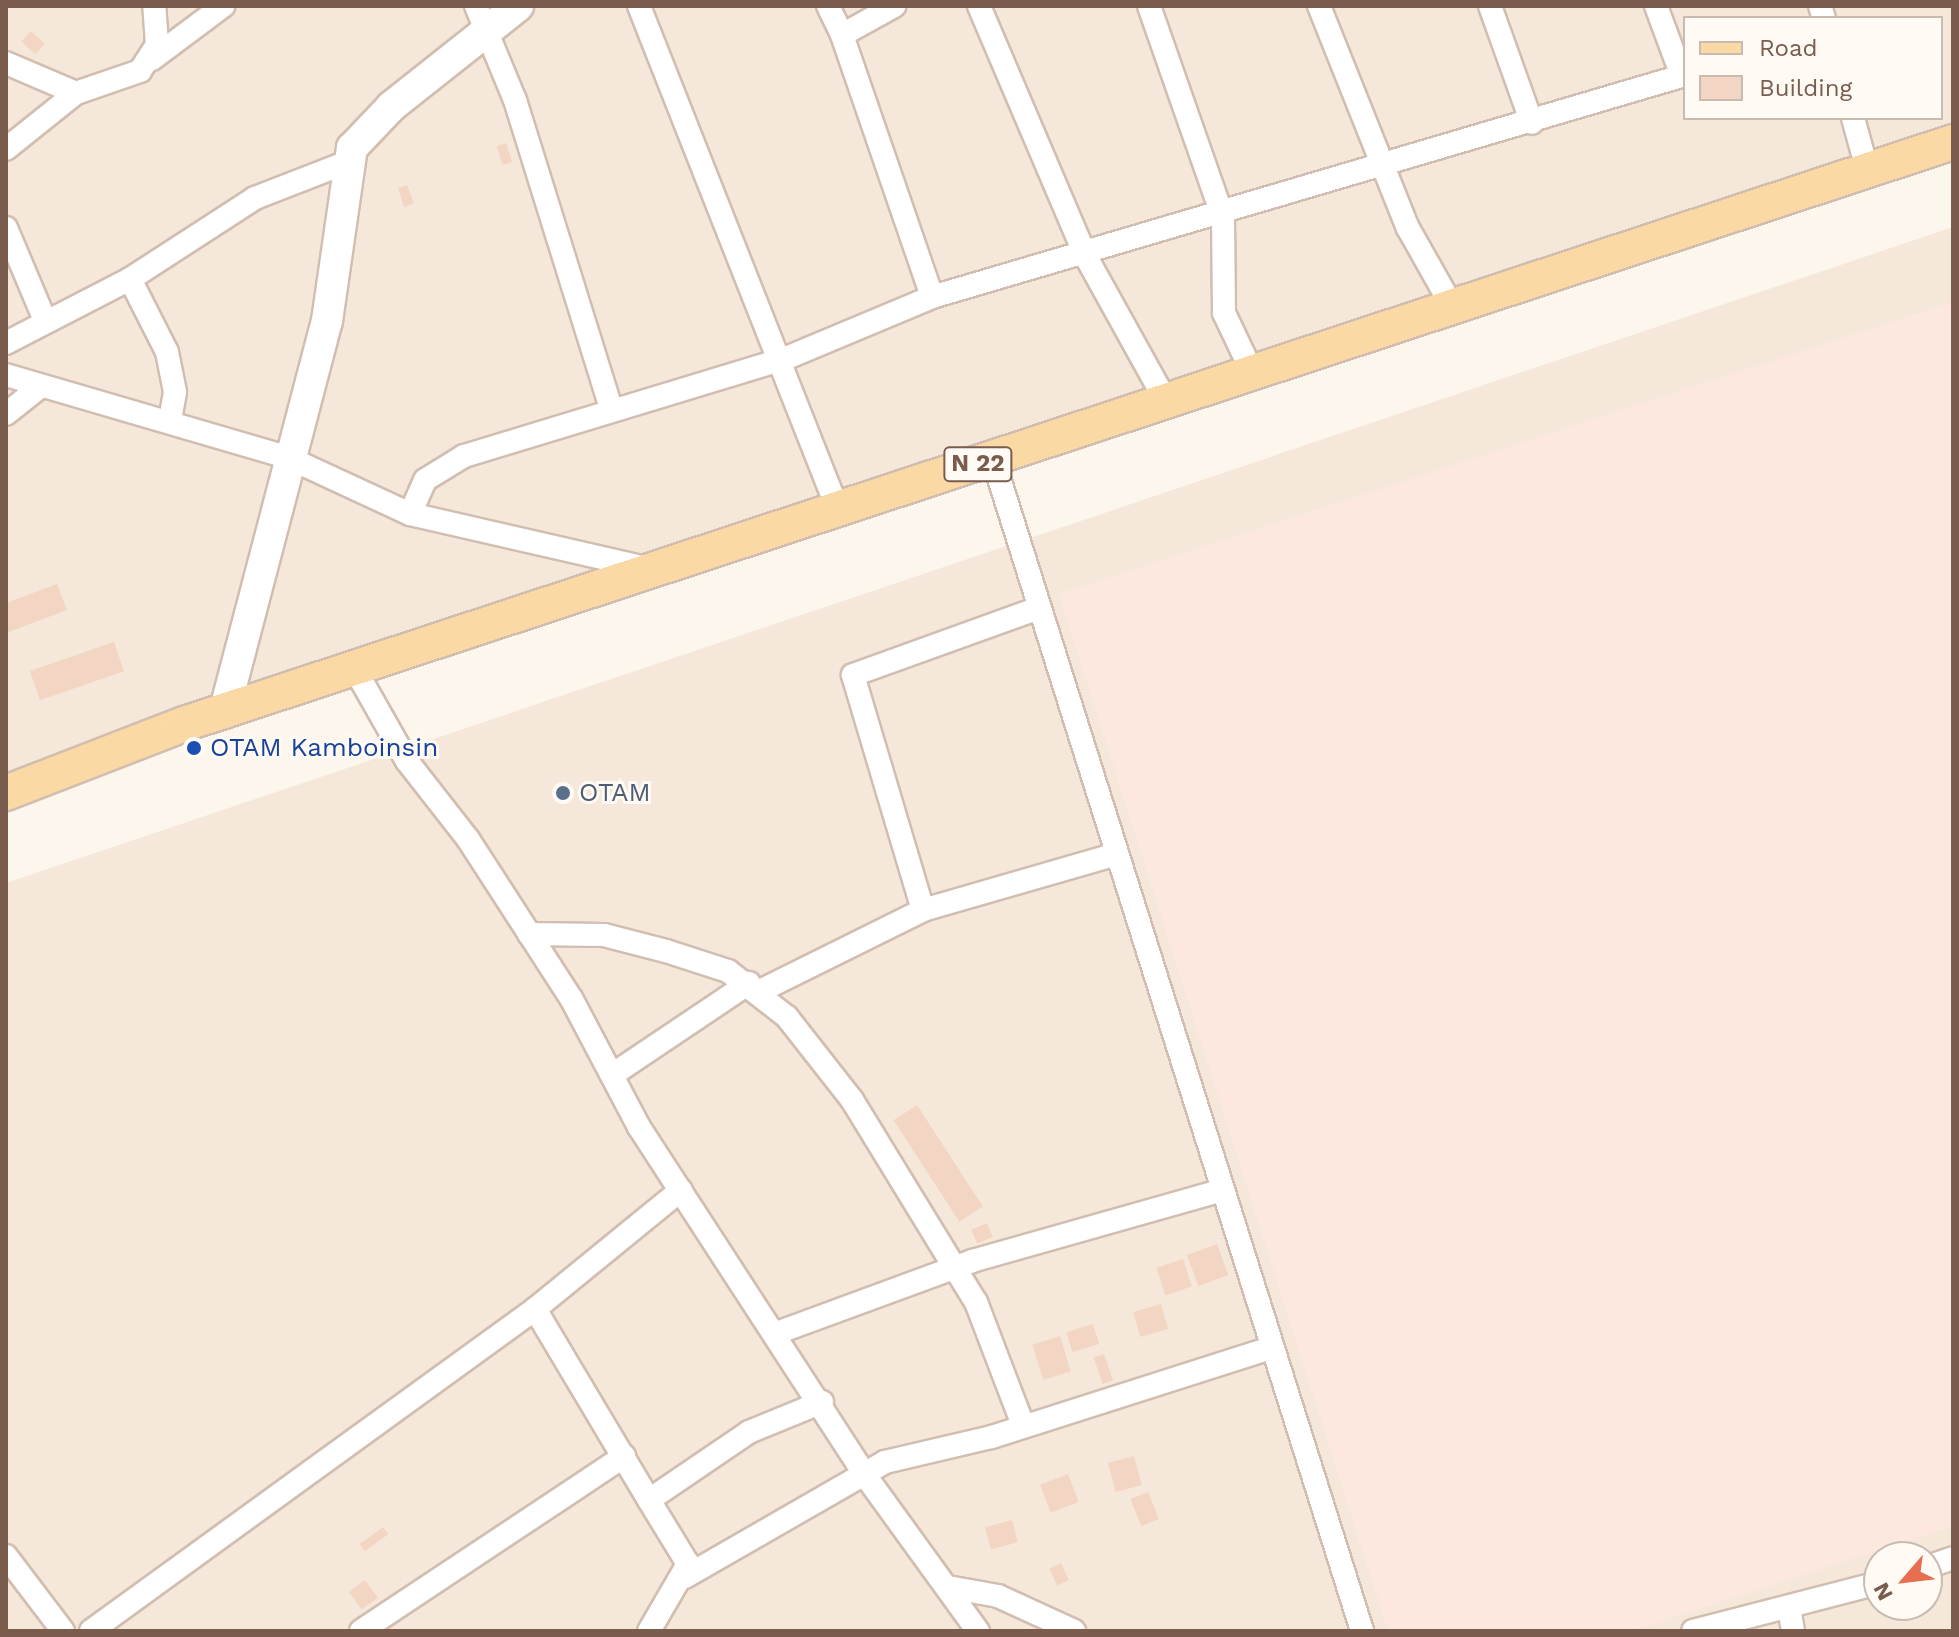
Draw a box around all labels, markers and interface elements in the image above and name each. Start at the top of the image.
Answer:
legend [1683,16,1943,120]
text: Road [1759,34,1818,62]
text: Building [1759,74,1852,102]
road number: N 22 [942,444,1014,484]
place label: OTAM Kamboinsin [210,732,438,764]
marker: OTAM Kamboinsin [185,739,203,757]
place label: OTAM [579,777,651,809]
marker: OTAM [554,784,572,802]
north arrow [1863,1541,1943,1621]
text: N [1868,1578,1898,1605]

